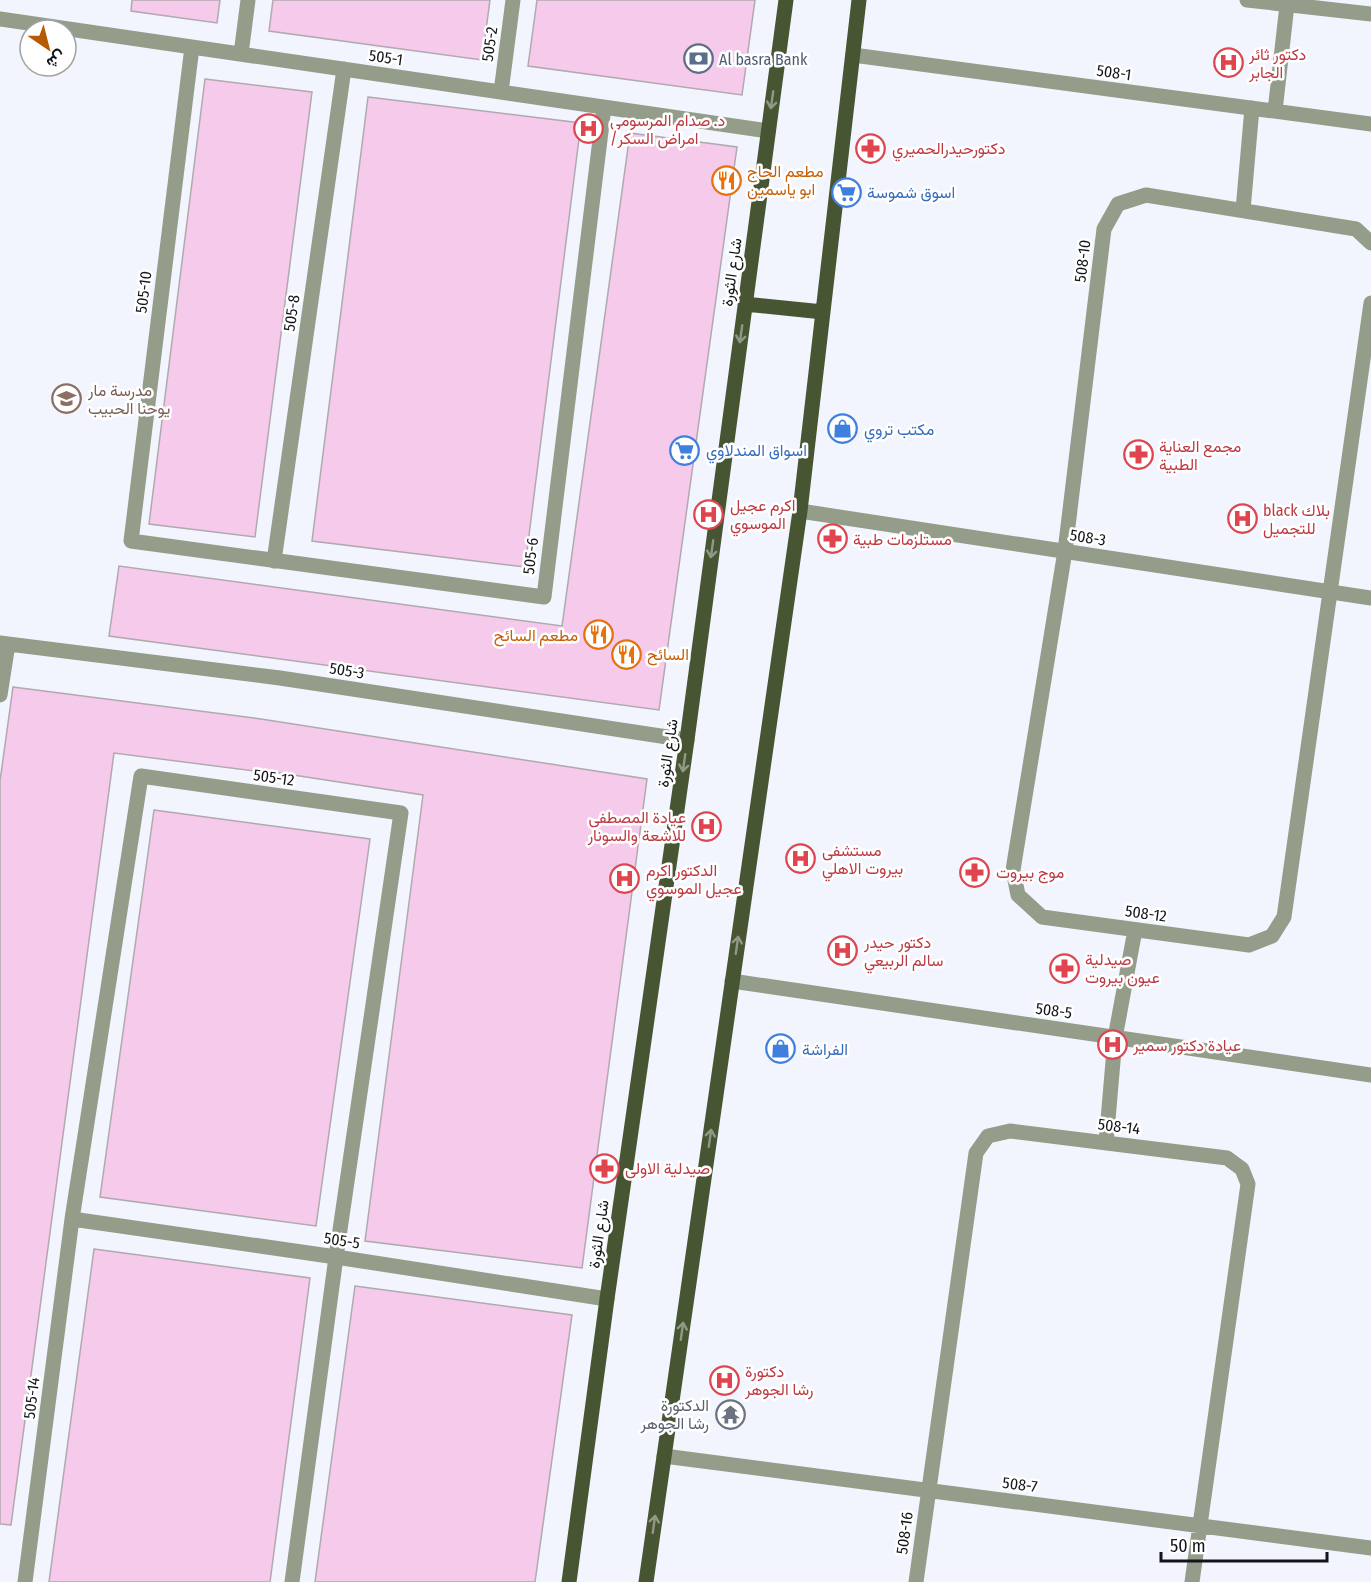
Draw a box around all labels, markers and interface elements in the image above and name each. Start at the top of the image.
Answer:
north arrow [18,18,78,78]
street label: 505-2 [478,25,501,63]
bank icon: Al basra Bank [682,43,714,75]
place label: دكتور ثائر الجابر [1248,45,1306,83]
street label: 505-1 [368,46,404,69]
text: ش [43,47,70,73]
hospital icon: دكتور ثائر الجابر [1212,47,1244,79]
place label: Al basra Bank [719,50,808,69]
street label: 508-1 [1095,61,1132,84]
one-way arrow [767,89,778,109]
place label: د. صدام المرسومي /امراض السكر [610,111,725,149]
hospital icon: د. صدام المرسومي /امراض السكر [573,113,605,145]
pharmacy icon: دكتورحيدرالحميري [855,132,887,164]
place label: دكتورحيدرالحميري [892,139,1005,162]
place label: مطعم الحاج ابو ياسمين [747,162,824,200]
restaurant icon: مطعم الحاج ابو ياسمين [710,164,742,196]
supermarket icon: اسوق شموسة [830,176,862,208]
place label: اسوق شموسة [867,183,955,203]
street label: شارع الثورة [717,237,748,308]
street label: 508-10 [1070,239,1095,284]
street label: 505-10 [131,270,156,314]
street label: 505-8 [280,293,303,333]
one-way arrow [735,324,746,344]
place label: مدرسة مار يوحنا الحبيب [87,381,171,419]
school or university icon: مدرسة مار يوحنا الحبيب [51,383,83,415]
shop icon: مكتب تروي [827,413,859,445]
place label: مكتب تروي [864,420,934,443]
supermarket icon: اسواق المندلاوي [669,434,701,466]
place label: مجمع العناية الطبية [1159,437,1241,474]
pharmacy icon: مجمع العناية الطبية [1122,439,1154,471]
place label: اسواق المندلاوي [706,441,807,464]
place label: اكرم عجيل الموسوي [730,496,795,537]
hospital icon: اكرم عجيل الموسوي [693,498,725,530]
place label: black بلاك للتجميل [1263,501,1330,539]
hospital icon: black بلاك للتجميل [1226,503,1258,535]
pharmacy icon: مستلزمات طبية [816,523,848,555]
street label: 508-3 [1069,525,1107,550]
place label: مستلزمات طبية [853,530,952,550]
street label: 505-6 [519,537,542,576]
one-way arrow [707,538,718,558]
restaurant icon: مطعم السائح [583,619,615,651]
place label: مطعم السائح [494,626,578,647]
restaurant icon: السائح [610,638,642,670]
place label: السائح [647,645,689,666]
street label: 505-3 [328,658,366,683]
street label: شارع الثورة [653,718,684,789]
one-way arrow [678,752,689,772]
street label: 505-12 [252,765,296,790]
place label: عيادة المصطفى للاشعة والسونار [587,808,686,846]
hospital icon: عيادة المصطفى للاشعة والسونار [691,810,723,842]
place label: مستشفى بيروت الاهلي [822,841,903,882]
hospital icon: مستشفى بيروت الاهلي [785,843,817,875]
pharmacy icon: موج بيروت [959,856,991,888]
place label: الدكتور اكرم عجيل الموسوي [646,861,742,902]
hospital icon: الدكتور اكرم عجيل الموسوي [609,863,641,895]
place label: موج بيروت [996,863,1064,884]
street label: 508-12 [1124,901,1168,926]
place label: دكتور حيدر سالم الربيعي [863,933,944,974]
hospital icon: دكتور حيدر سالم الربيعي [827,935,859,967]
one-way arrow [732,936,743,955]
place label: صيدلية عيون بيروت [1085,950,1160,988]
pharmacy icon: صيدلية عيون بيروت [1048,952,1080,984]
street label: 508-5 [1034,999,1073,1022]
hospital icon: عيادة دكتور سمير [1096,1029,1128,1061]
shop icon: الفراشة [765,1033,797,1065]
place label: عيادة دكتور سمير [1132,1036,1241,1056]
place label: الفراشة [802,1040,848,1060]
street label: 508-14 [1097,1114,1141,1139]
one-way arrow [704,1129,715,1148]
pharmacy icon: صيدلية الاولى [588,1152,620,1184]
place label: صيدلية الاولى [625,1159,710,1179]
street label: شارع الثورة [584,1199,615,1270]
street label: 505-5 [323,1228,361,1253]
one-way arrow [676,1322,687,1341]
place label: دكتورة رشا الجوهر [744,1362,813,1400]
hospital icon: دكتورة رشا الجوهر [708,1364,740,1396]
street label: 505-14 [20,1376,44,1420]
place label: الدكتورة رشا الجوهر [640,1396,709,1434]
temple icon: الدكتورة رشا الجوهر [714,1398,746,1430]
street label: 508-7 [1001,1473,1039,1496]
street label: 508-16 [892,1511,917,1556]
one-way arrow [649,1515,660,1534]
scale bar [1161,1525,1328,1563]
text: 50 m [1170,1535,1206,1557]

